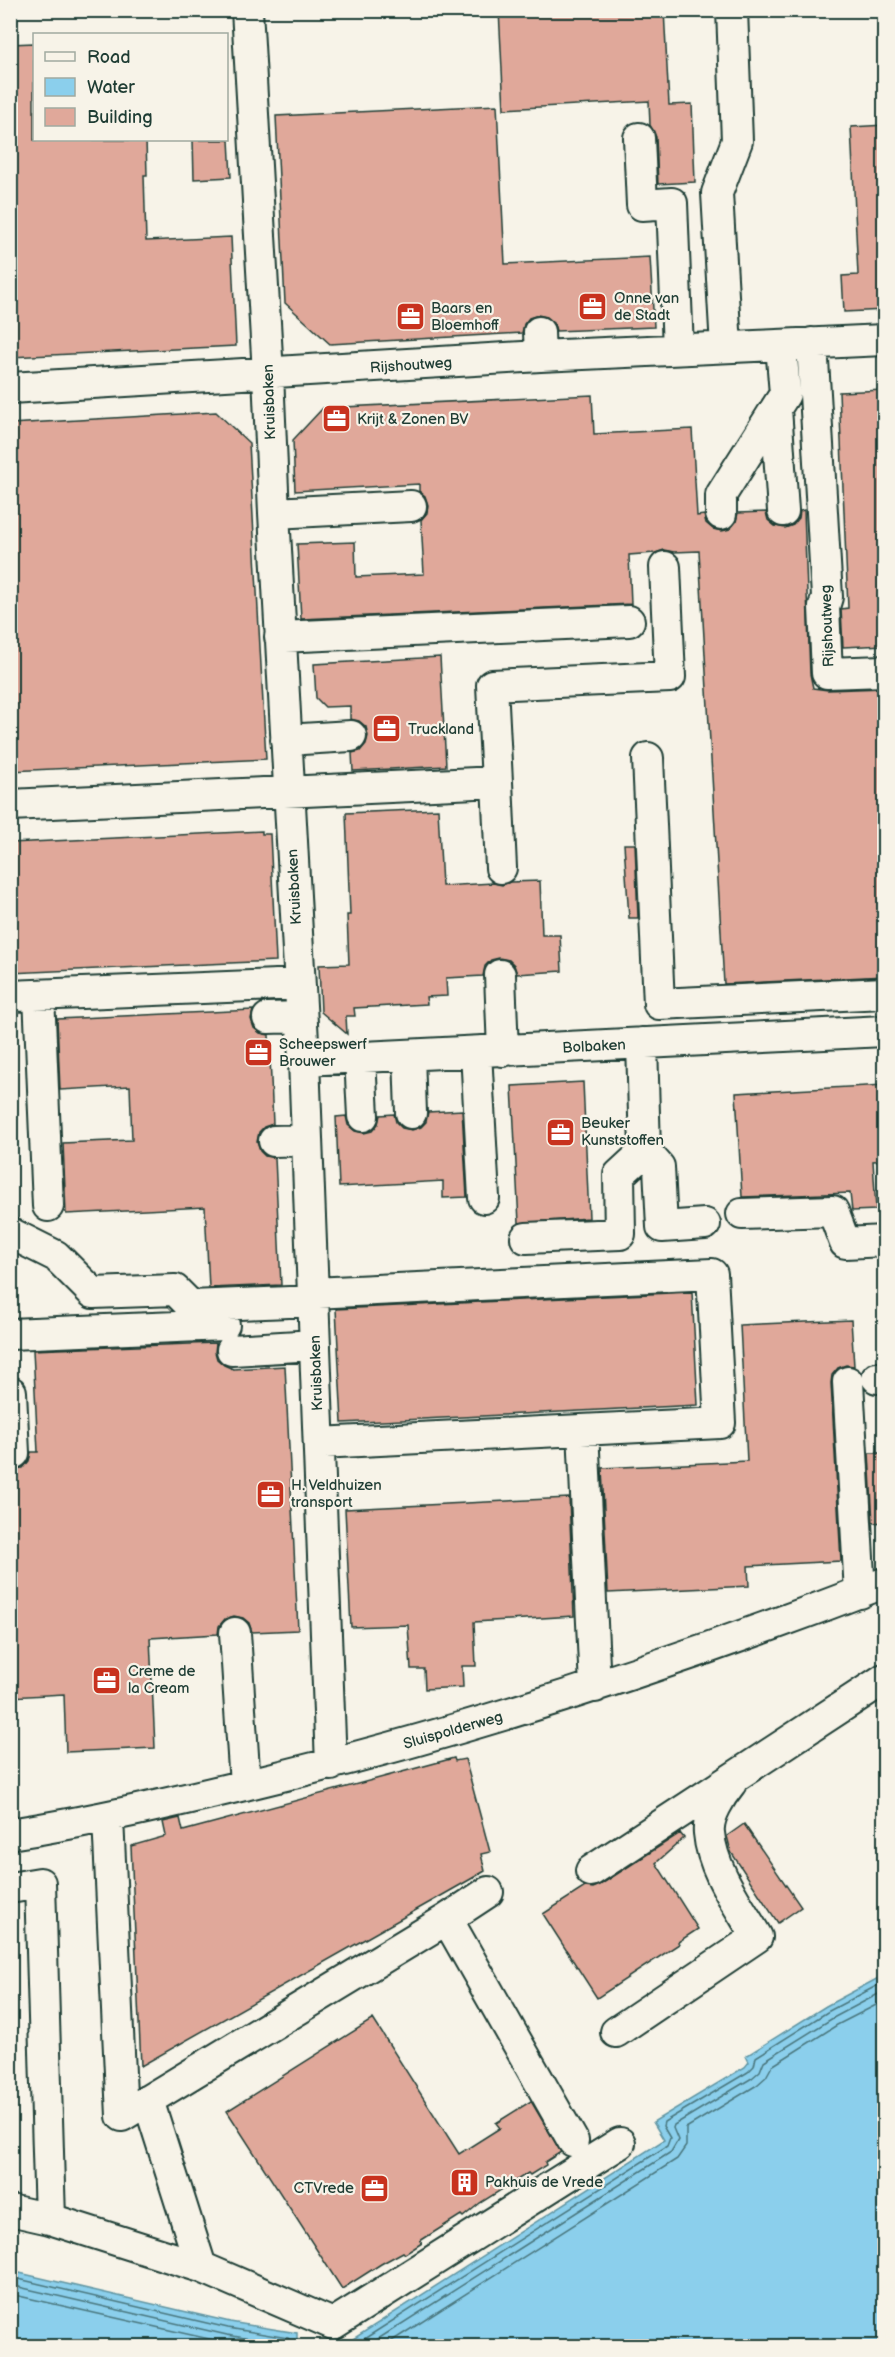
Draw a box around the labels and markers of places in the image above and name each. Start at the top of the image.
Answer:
place label: Onne van de Stadt [614,289,679,325]
office icon: Onne van de Stadt [577,291,609,323]
place label: Baars en Bloemhoff [431,299,499,335]
office icon: Baars en Bloemhoff [394,301,426,333]
office icon: Krijt & Zonen BV [320,403,352,435]
place label: Krijt & Zonen BV [357,410,469,429]
office icon: Truckland [371,713,403,745]
place label: Truckland [408,720,474,739]
place label: Scheepswerf Brouwer [279,1035,367,1071]
office icon: Scheepswerf Brouwer [242,1037,274,1069]
place label: Beuker Kunststoffen [581,1114,664,1150]
office icon: Beuker Kunststoffen [544,1116,576,1148]
place label: H. Veldhuizen transport [291,1476,382,1512]
office icon: H. Veldhuizen transport [254,1478,286,1510]
place label: Creme de la Cream [128,1662,196,1698]
office icon: Creme de la Cream [91,1664,123,1696]
building icon: Pakhuis de Vrede [448,2166,480,2198]
office icon: CTVrede [359,2172,391,2204]
place label: Pakhuis de Vrede [485,2173,603,2192]
place label: CTVrede [294,2179,354,2198]

